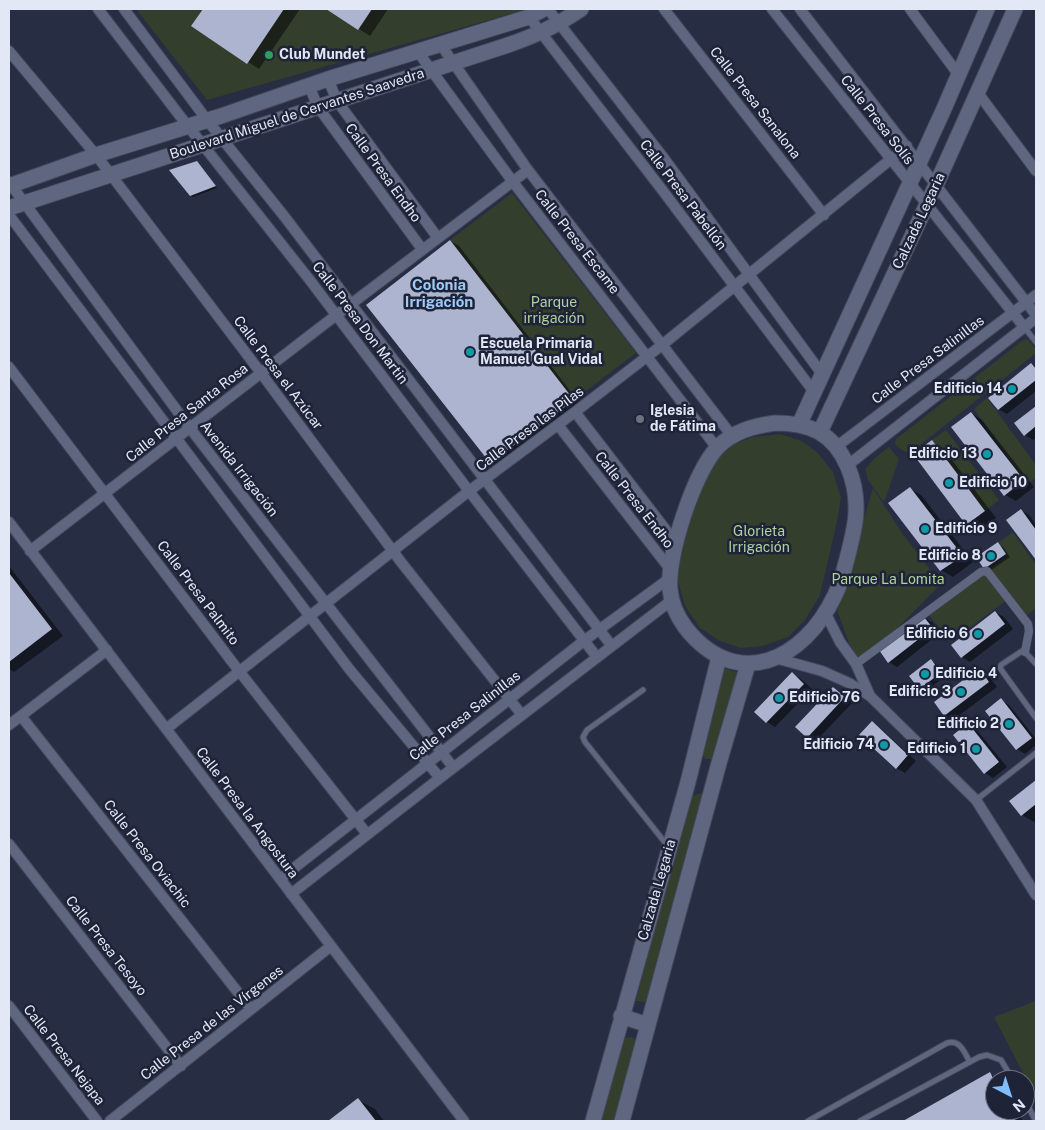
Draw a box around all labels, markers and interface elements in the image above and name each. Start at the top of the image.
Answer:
street label: Calle Presa Sanalona [706,44,804,162]
place label: Club Mundet [279,47,365,63]
marker: Club Mundet [263,49,275,61]
street label: Boulevard Miguel de Cervantes Saavedra [168,65,426,163]
street label: Calle Presa Solís [837,72,917,168]
street label: Calle Presa Endho [342,120,424,226]
street label: Calle Presa Pabellón [636,137,730,253]
street label: Calzada Legaria [889,170,949,272]
street label: Calle Presa Escame [531,186,623,298]
street label: Calle Presa Don Martin [309,259,411,387]
district label: Colonia Irrigación [405,276,473,311]
park label: Parque irrigación [523,295,585,328]
street label: Calle Presa Salinillas [868,312,988,408]
street label: Calle Presa el Azúcar [230,313,326,433]
place label: Escuela Primaria Manuel Gual Vidal [480,336,603,368]
marker: Escuela Primaria Manuel Gual Vidal [464,346,476,358]
street label: Calle Presa Santa Rosa [123,360,251,466]
place label: Edificio 14 [934,381,1002,397]
street label: Calle Presa las Pilas [473,383,587,475]
marker: Edificio 14 [1006,383,1018,395]
place label: Iglesia de Fátima [650,403,716,436]
marker: Iglesia de Fátima [634,413,646,425]
street label: Avenida Irrigación [196,418,282,520]
place label: Edificio 13 [909,446,977,462]
street label: Calle Presa Endho [591,448,677,552]
marker: Edificio 13 [981,448,993,460]
place label: Edificio 10 [959,475,1027,491]
marker: Edificio 10 [943,477,955,489]
place label: Edificio 9 [935,521,997,537]
marker: Edificio 9 [919,523,931,535]
park label: Glorieta Irrigación [728,524,790,556]
street label: Calle Presa Palmito [153,537,243,649]
place label: Edificio 8 [919,548,981,564]
marker: Edificio 8 [985,550,997,562]
park label: Parque La Lomita [831,572,945,588]
place label: Edificio 6 [906,626,968,642]
marker: Edificio 6 [972,628,984,640]
place label: Edificio 4 [935,666,997,682]
street label: Calle Presa Salinillas [406,667,524,765]
marker: Edificio 4 [919,668,931,680]
place label: Edificio 3 [889,684,951,700]
marker: Edificio 3 [955,686,967,698]
place label: Edificio 76 [789,690,860,706]
marker: Edificio 76 [773,692,785,704]
place label: Edificio 2 [937,716,999,732]
marker: Edificio 2 [1003,718,1015,730]
place label: Edificio 74 [803,737,874,753]
marker: Edificio 74 [878,739,890,751]
place label: Edificio 1 [907,741,966,757]
marker: Edificio 1 [970,743,982,755]
street label: Calle Presa la Angostura [192,744,302,882]
street label: Calle Presa Oviachic [100,797,194,911]
street label: Calzada Legaria [635,838,679,942]
street label: Calle Presa Tesoyo [62,893,150,999]
street label: Calle Presa de las Vírgenes [137,962,287,1084]
street label: Calle Presa Nejapa [20,1001,108,1109]
north arrow [985,1070,1035,1120]
text: N [1010,1096,1028,1115]

